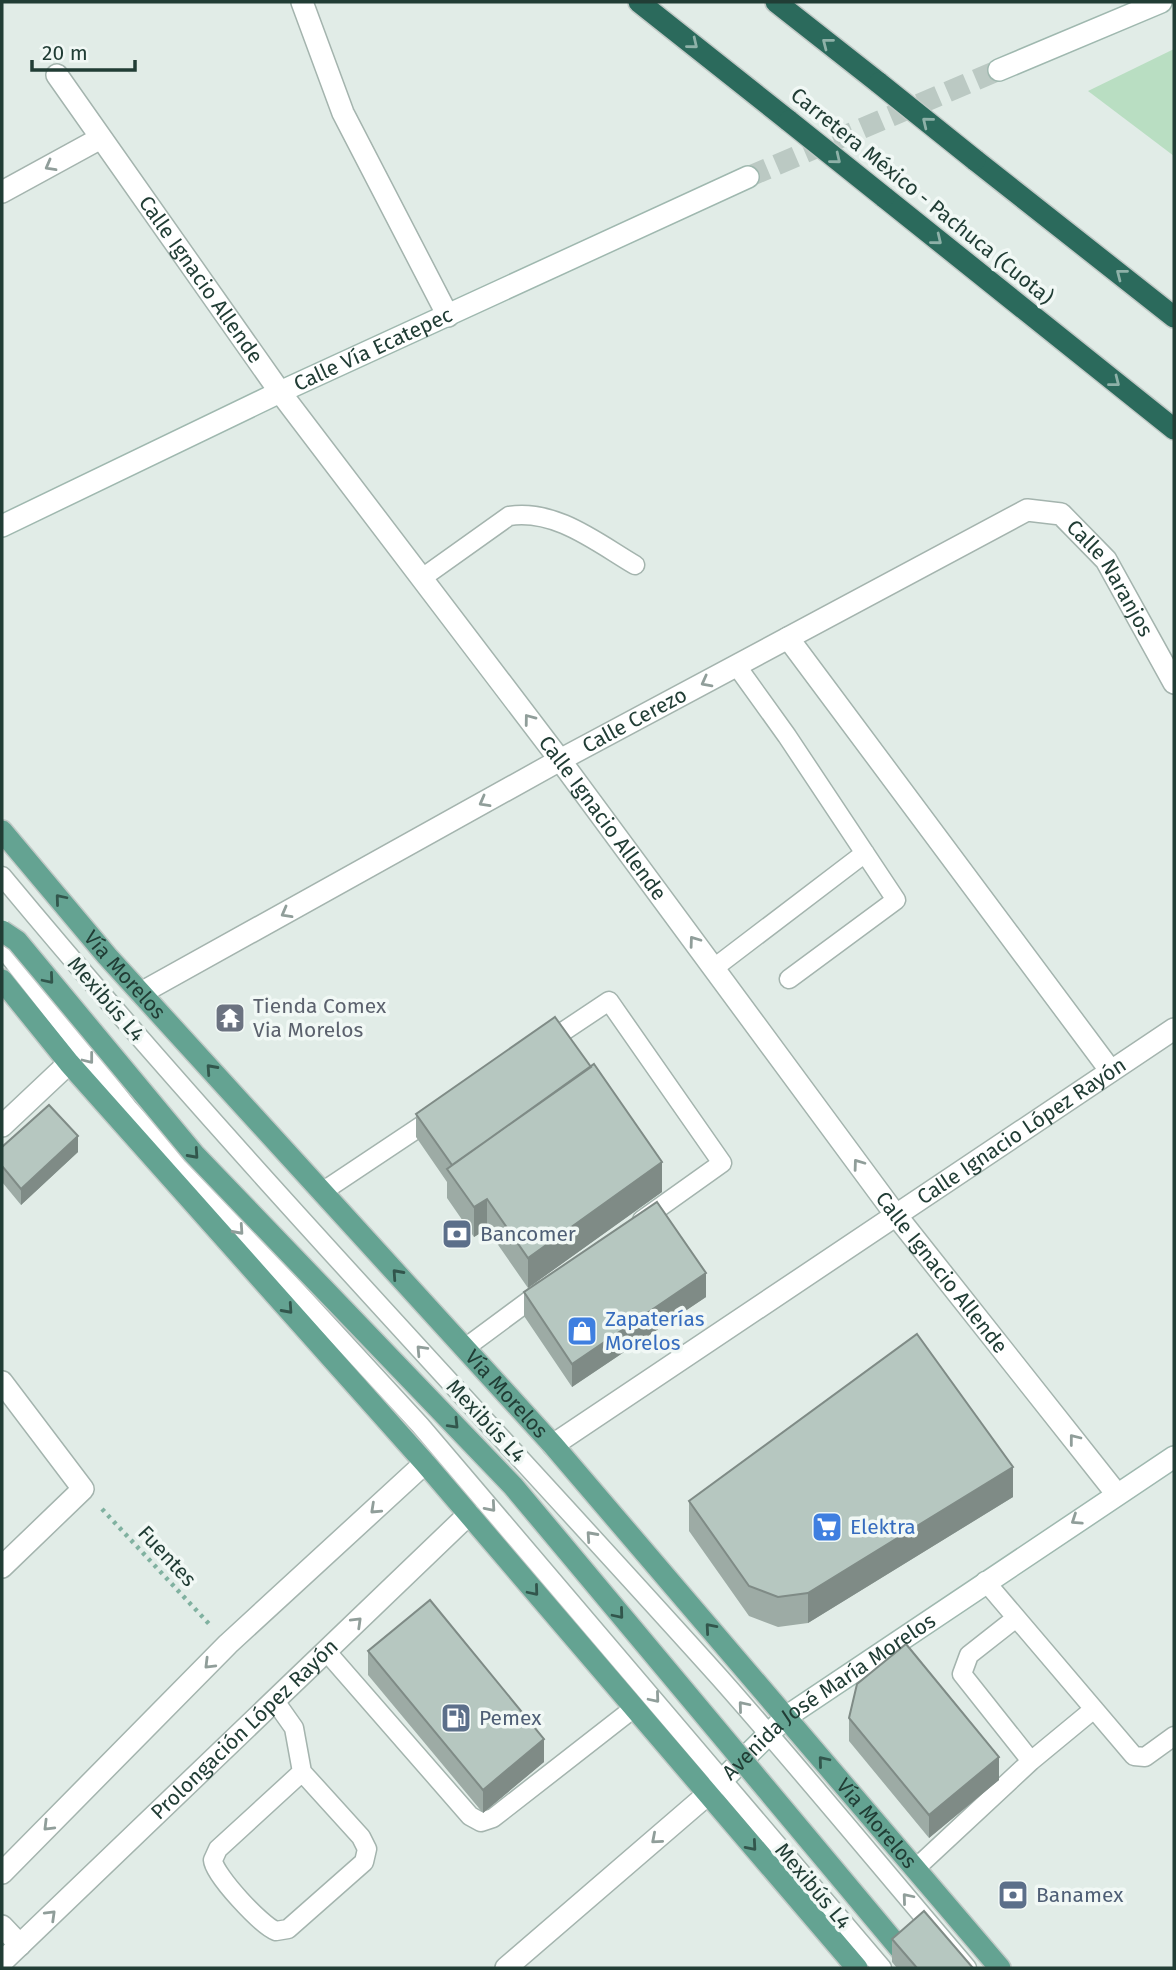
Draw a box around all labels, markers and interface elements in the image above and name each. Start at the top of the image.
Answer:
scale bar [32,28,135,72]
one-way arrow [685,36,697,49]
one-way arrow [823,38,835,51]
text: 20 m [42,40,88,66]
street label: Carretera México - Pachuca (Cuota) [785,82,1059,310]
one-way arrow [922,117,935,130]
one-way arrow [828,151,841,163]
one-way arrow [45,157,58,171]
street label: Calle Ignacio Allende [133,191,269,368]
one-way arrow [929,232,942,244]
one-way arrow [1116,270,1128,283]
street label: Calle Vía Ecatepec [290,302,456,397]
one-way arrow [1108,373,1120,386]
street label: Calle Naranjos [1061,514,1159,641]
one-way arrow [701,673,713,687]
street label: Calle Cerezo [578,682,691,759]
one-way arrow [525,714,538,727]
street label: Calle Ignacio Allende [533,730,672,906]
one-way arrow [479,794,492,807]
one-way arrow [56,895,68,908]
one-way arrow [280,905,293,918]
street label: Vía Morelos [78,925,171,1025]
one-way arrow [690,936,702,949]
street label: Mexibús L4 [62,951,150,1047]
one-way arrow [41,971,53,984]
place label: Tienda Comex Via Morelos [253,993,387,1043]
temple icon: Tienda Comex Via Morelos [213,1001,247,1035]
one-way arrow [81,1051,94,1064]
street label: Calle Ignacio López Rayón [912,1052,1131,1210]
one-way arrow [206,1064,219,1077]
one-way arrow [186,1146,199,1159]
one-way arrow [854,1159,866,1172]
street label: Calle Ignacio Allende [870,1186,1013,1359]
bank icon: Bancomer [440,1217,474,1251]
place label: Bancomer [480,1221,576,1247]
one-way arrow [231,1222,243,1235]
one-way arrow [393,1269,405,1282]
one-way arrow [280,1301,292,1314]
place label: Zapaterías Morelos [605,1306,705,1356]
shop icon: Zapaterías Morelos [565,1314,599,1348]
street label: Vía Morelos [460,1344,553,1444]
one-way arrow [417,1345,430,1358]
street label: Mexibús L4 [441,1374,531,1468]
one-way arrow [445,1416,458,1429]
one-way arrow [1069,1435,1082,1447]
one-way arrow [483,1499,495,1512]
one-way arrow [370,1501,383,1513]
supermarket icon: Elektra [810,1510,844,1544]
one-way arrow [1071,1512,1084,1524]
place label: Elektra [850,1514,916,1540]
street label: Fuentes [132,1520,202,1592]
one-way arrow [587,1531,600,1544]
one-way arrow [526,1583,538,1596]
one-way arrow [611,1606,623,1619]
street label: Avenida José María Morelos [717,1607,941,1786]
one-way arrow [348,1617,361,1630]
one-way arrow [706,1623,718,1636]
street label: Prolongación López Rayón [145,1634,343,1825]
one-way arrow [204,1656,217,1669]
one-way arrow [647,1690,659,1703]
fuel station icon: Pemex [439,1701,473,1735]
one-way arrow [739,1701,751,1714]
place label: Pemex [479,1705,542,1731]
one-way arrow [819,1756,832,1768]
street label: Vía Morelos [831,1773,922,1874]
one-way arrow [44,1817,57,1830]
one-way arrow [652,1831,665,1843]
one-way arrow [744,1838,756,1851]
street label: Mexibús L4 [769,1838,857,1934]
bank icon: Banamex [996,1878,1030,1912]
place label: Banamex [1036,1882,1124,1908]
one-way arrow [903,1893,915,1906]
one-way arrow [43,1911,56,1924]

